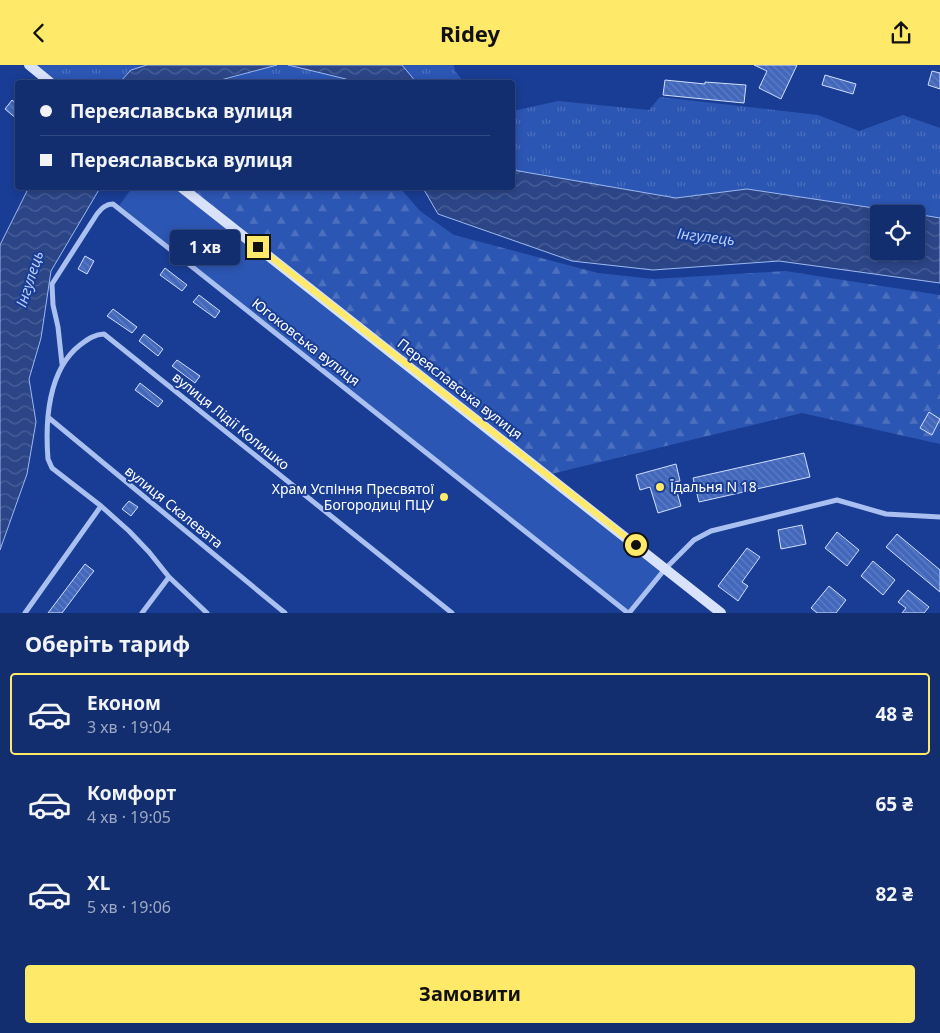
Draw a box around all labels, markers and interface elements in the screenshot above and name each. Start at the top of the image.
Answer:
text: Ridey [440,18,500,48]
icon: back [25,19,53,47]
icon: share [887,19,915,47]
text: Переяславська вулиця [70,98,293,124]
text: Переяславська вулиця [70,147,293,173]
map controls [870,205,925,260]
button: locate [870,205,925,260]
water label: Інгулець [676,223,736,250]
callout: 1 хв [170,229,240,265]
text: 1 хв [189,236,221,258]
route end [247,236,269,258]
water label: Інгулець [11,248,48,309]
street label: Югоковська вулиця [248,293,364,390]
street label: Переяславська вулиця [394,334,527,443]
street label: вулиця Лідії Колишко [169,367,294,474]
street label: вулиця Скалевата [121,461,227,552]
place label: Їдальня N 18 [670,477,757,496]
place label: Храм Успіння Пресвятої Богородиці ПЦУ [272,479,434,514]
marker: Їдальня N 18 [654,481,666,493]
marker: Храм Успіння Пресвятої Богородиці ПЦУ [438,491,450,503]
route start [625,534,647,556]
text: Оберіть тариф [25,628,190,658]
text: Економ [87,690,161,716]
icon: car [27,692,72,737]
text: 48 ₴ [875,701,913,727]
text: 3 хв · 19:04 [87,716,171,738]
text: Комфорт [87,780,176,806]
icon: car [27,782,72,827]
text: 65 ₴ [875,791,913,817]
text: 4 хв · 19:05 [87,806,171,828]
text: XL [87,870,110,896]
icon: car [27,872,72,917]
text: 82 ₴ [875,881,913,907]
text: 5 хв · 19:06 [87,896,171,918]
button: Замовити [25,965,915,1023]

